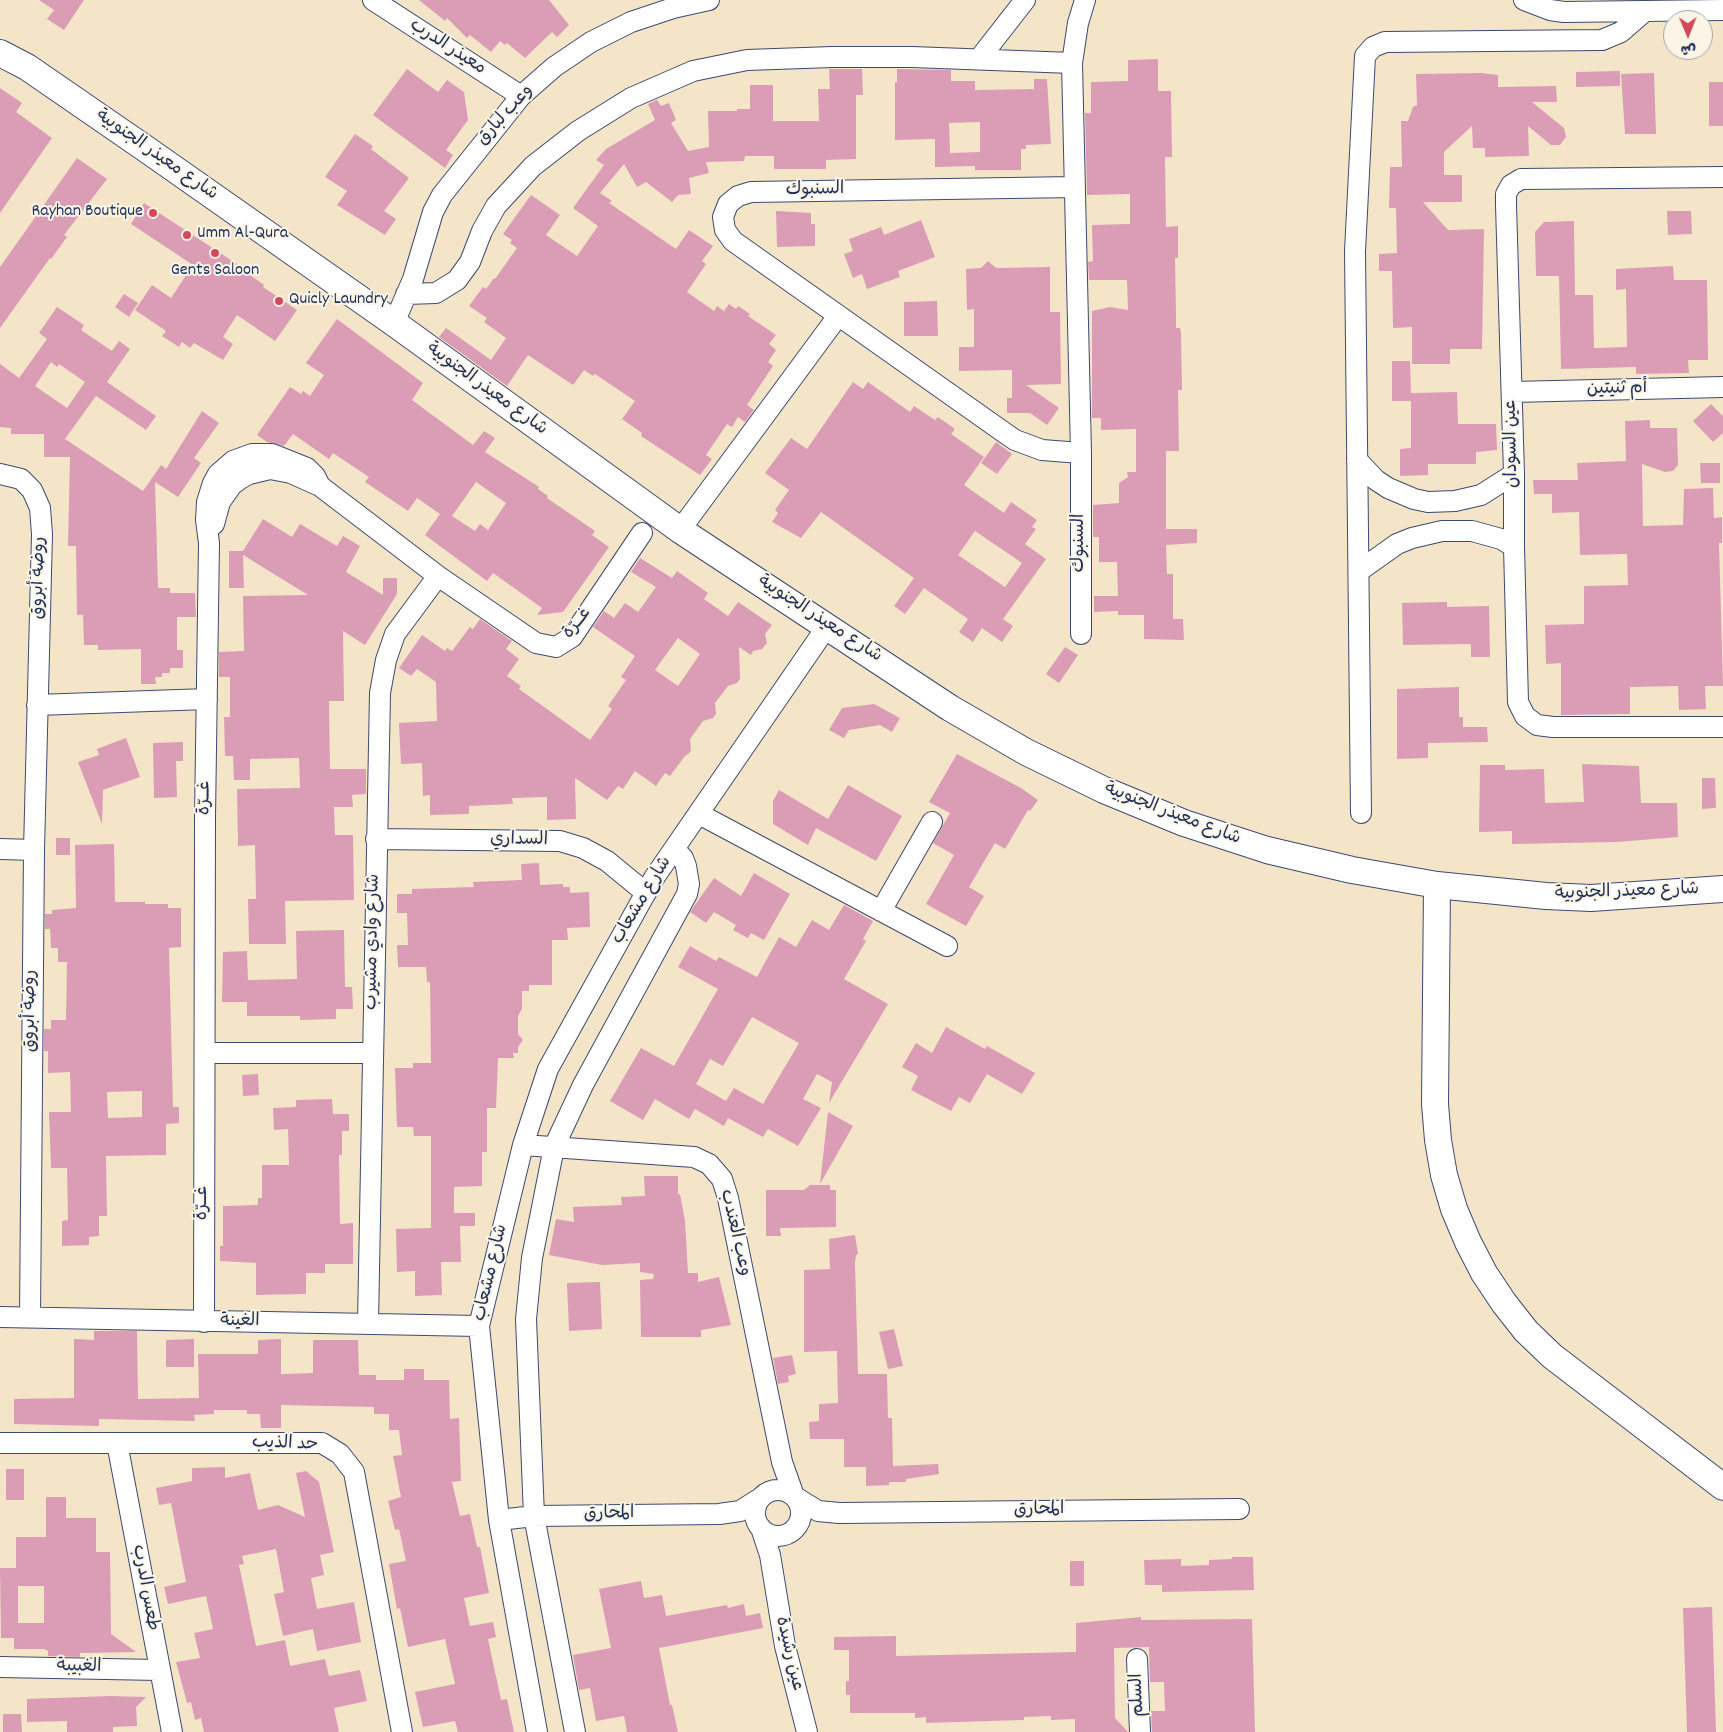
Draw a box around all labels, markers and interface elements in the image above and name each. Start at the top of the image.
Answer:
north arrow [1663,10,1713,60]
street label: معيذر الدرب [405,15,489,81]
text: ش [1680,39,1696,59]
street label: وعب لبارق [473,81,539,151]
street label: شارع معيذر الجنوبية [91,106,221,206]
street label: السنبوك [785,180,845,202]
place label: Rayhan Boutique [31,202,143,224]
marker: Rayhan Boutique [147,207,159,219]
place label: Umm Al-Qura [197,224,288,246]
marker: Umm Al-Qura [181,229,193,241]
marker: Gents Saloon [209,247,221,259]
place label: Gents Saloon [171,261,259,283]
place label: Quicly Laundry [289,290,388,312]
marker: Quicly Laundry [273,295,285,307]
street label: شارع معيذر الجنوبية [421,339,551,441]
street label: أم ثنيتين [1587,379,1647,401]
street label: عين السودان [1501,400,1525,488]
street label: السنبوك [1070,514,1092,572]
street label: روضة أبروق [28,536,52,620]
street label: شارع معيذر الجنوبية [753,572,885,668]
street label: غــرّة [559,604,597,644]
street label: شارع معيذر الجنوبية [1101,779,1243,851]
street label: غــرّة [195,781,217,815]
street label: السداري [490,830,548,852]
street label: شارع مشعاب [608,853,678,949]
street label: شارع وادي مشيرب [362,874,386,1010]
street label: شارع معيذر الجنوبية [1555,880,1699,906]
street label: روضة أبروق [21,970,43,1052]
street label: غــرّة [193,1186,215,1220]
street label: وعب العندب [714,1188,754,1278]
street label: شارع مشعاب [470,1222,514,1324]
street label: الغينة [220,1312,260,1334]
street label: حد الذيب [251,1433,319,1457]
street label: المحارق [1013,1500,1065,1522]
street label: المحارق [583,1504,635,1526]
street label: طعس الدرب [126,1543,162,1633]
street label: عين رشيدة [769,1615,807,1693]
street label: الغبيبة [56,1657,102,1679]
street label: السلم [1127,1673,1151,1717]

